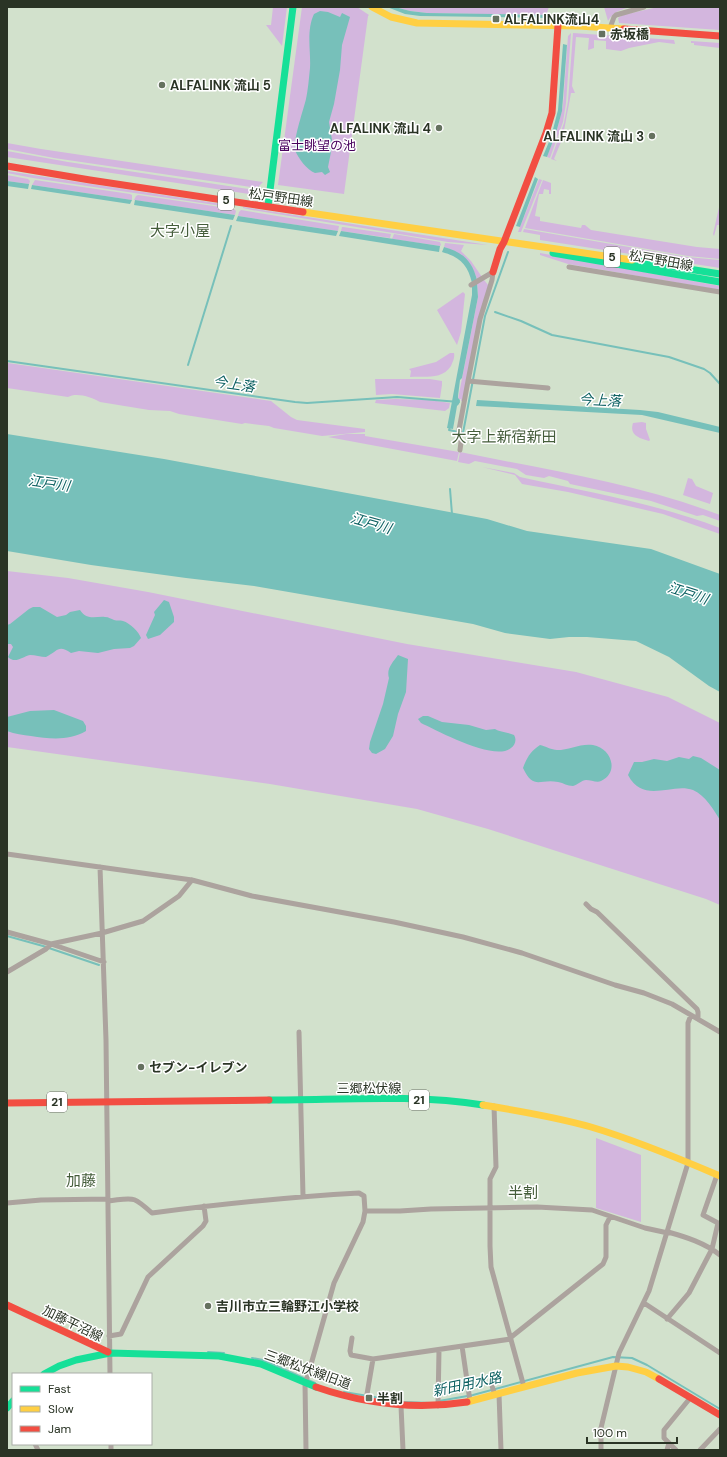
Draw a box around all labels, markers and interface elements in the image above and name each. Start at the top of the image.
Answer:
place label: ALFALINK流山4 [504,11,599,28]
marker: ALFALINK流山4 [491,14,501,24]
place label: 赤坂橋 [610,26,649,43]
marker: 赤坂橋 [597,29,607,39]
place label: ALFALINK 流山 5 [170,77,271,94]
marker: ALFALINK 流山 5 [157,80,167,90]
place label: ALFALINK 流山 4 [330,120,431,137]
marker: ALFALINK 流山 4 [434,123,444,133]
place label: ALFALINK 流山 3 [543,128,644,145]
marker: ALFALINK 流山 3 [647,131,657,141]
park label: 富士眺望の池 [278,137,356,154]
street label: 松戸野田線 [248,185,314,210]
road number: 5 [218,190,234,210]
district label: 大字小屋 [150,221,210,241]
street label: 松戸野田線 [627,246,694,275]
road number: 5 [604,247,620,267]
water label: 今上落 [212,372,258,396]
water label: 今上落 [579,390,623,410]
district label: 大字上新宿新田 [451,427,557,447]
water label: 江戸川 [27,471,73,495]
water label: 江戸川 [348,509,396,538]
water label: 江戸川 [665,578,713,609]
place label: セブン-イレブン [149,1059,248,1076]
marker: セブン-イレブン [136,1062,146,1072]
street label: 三郷松伏線 [336,1080,402,1097]
road number: 21 [409,1090,429,1110]
road number: 21 [47,1092,67,1112]
district label: 加藤 [66,1171,96,1191]
district label: 半割 [508,1183,538,1203]
place label: 吉川市立三輪野江小学校 [216,1298,359,1315]
marker: 吉川市立三輪野江小学校 [203,1301,213,1311]
street label: 加藤平沼線 [40,1302,106,1345]
street label: 三郷松伏線旧道 [262,1346,353,1393]
water label: 新田用水路 [431,1368,504,1400]
legend [12,1373,152,1445]
text: Fast [48,1381,71,1397]
place label: 半割 [377,1390,403,1407]
marker: 半割 [364,1393,374,1403]
text: Slow [48,1401,74,1417]
scale bar [587,1419,677,1445]
text: Jam [48,1421,71,1437]
text: 100 m [593,1425,627,1441]

